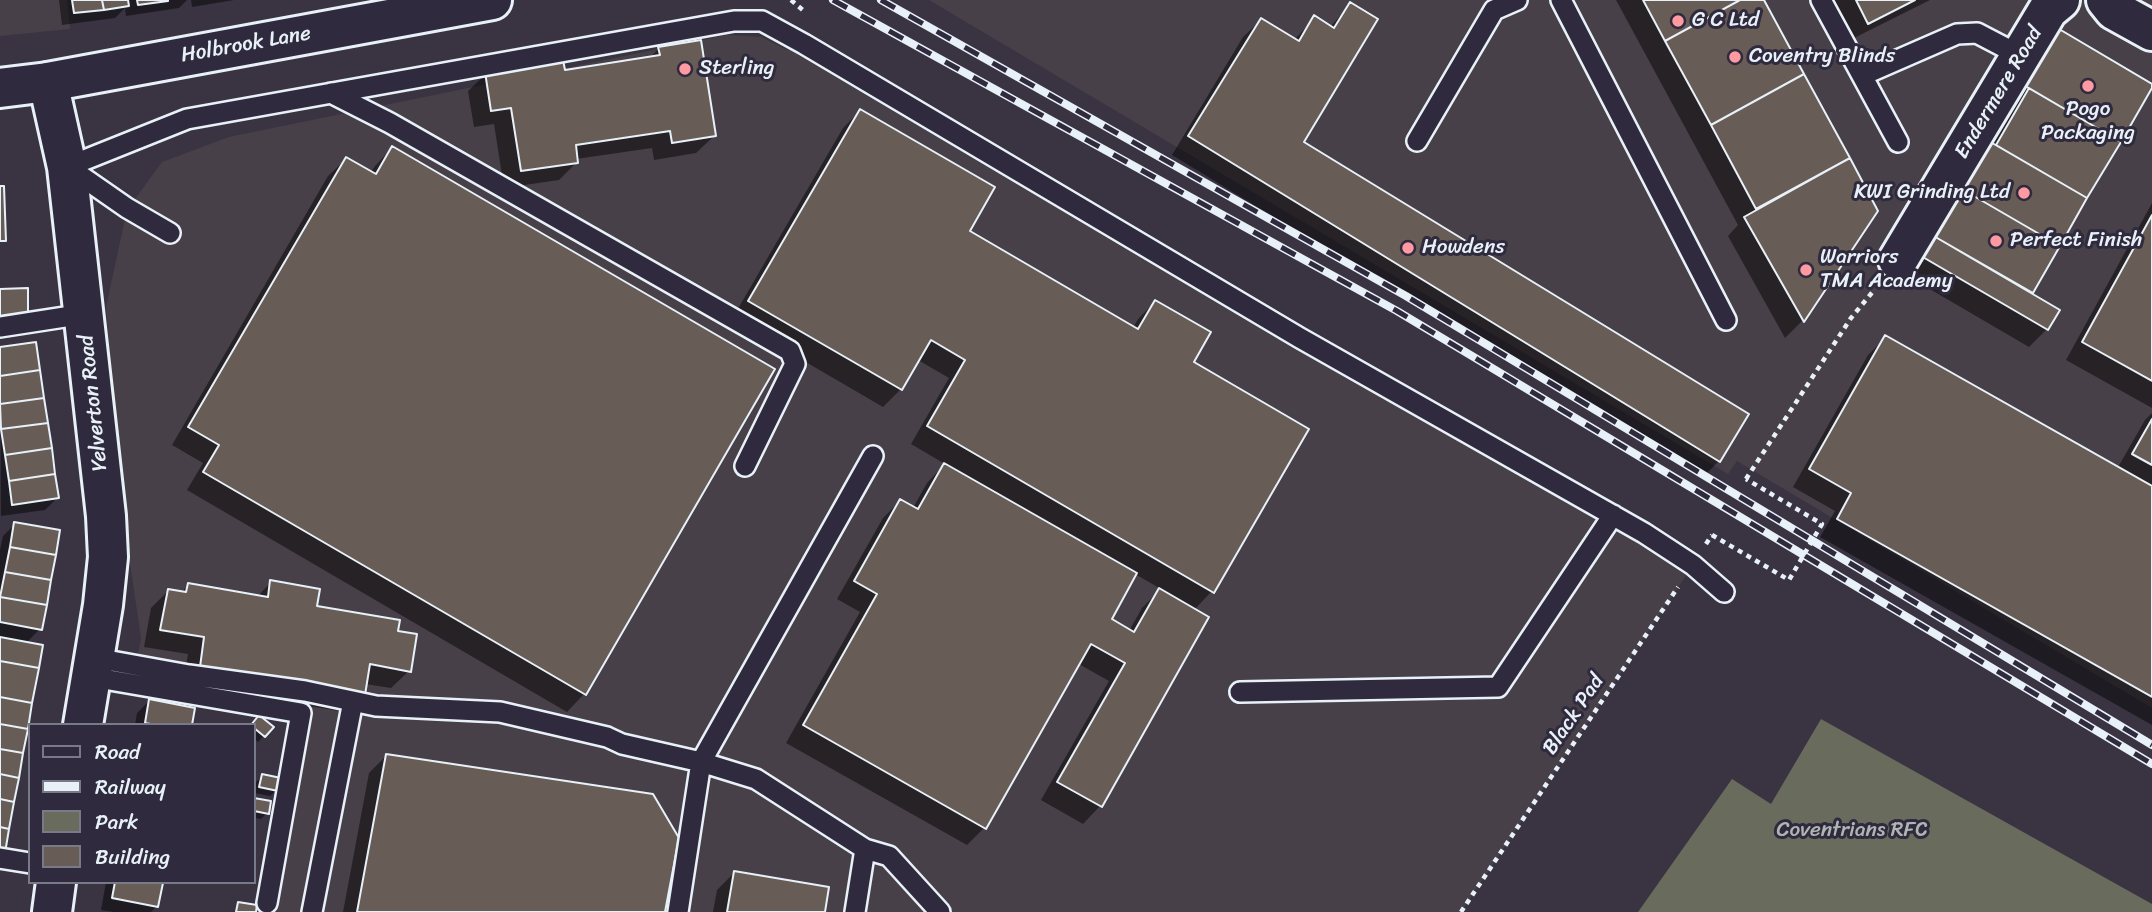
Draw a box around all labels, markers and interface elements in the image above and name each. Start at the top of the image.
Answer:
place label: G C Ltd [1692,8,1759,34]
marker: G C Ltd [1670,13,1686,29]
street label: Holbrook Lane [179,21,313,69]
street label: Endermere Road [1950,22,2048,164]
place label: Coventry Blinds [1749,44,1895,70]
marker: Coventry Blinds [1727,49,1743,65]
place label: Sterling [699,56,774,82]
marker: Sterling [677,61,693,77]
marker: Pogo Packaging [2080,78,2096,94]
place label: Pogo Packaging [2041,97,2135,147]
place label: KWI Grinding Ltd [1854,180,2010,206]
marker: KWI Grinding Ltd [2016,185,2032,201]
place label: Perfect Finish [2010,228,2142,254]
marker: Perfect Finish [1988,233,2004,249]
place label: Howdens [1422,235,1505,261]
marker: Howdens [1400,240,1416,256]
place label: Warriors TMA Academy [1820,245,1953,295]
marker: Warriors TMA Academy [1798,262,1814,278]
street label: Yelverton Road [74,334,114,472]
street label: Black Pad [1538,670,1610,760]
legend [28,723,256,884]
text: Road [95,733,140,771]
text: Railway [95,768,166,806]
text: Park [95,803,138,841]
park label: Coventrians RFC [1776,818,1928,844]
text: Building [95,838,170,876]

